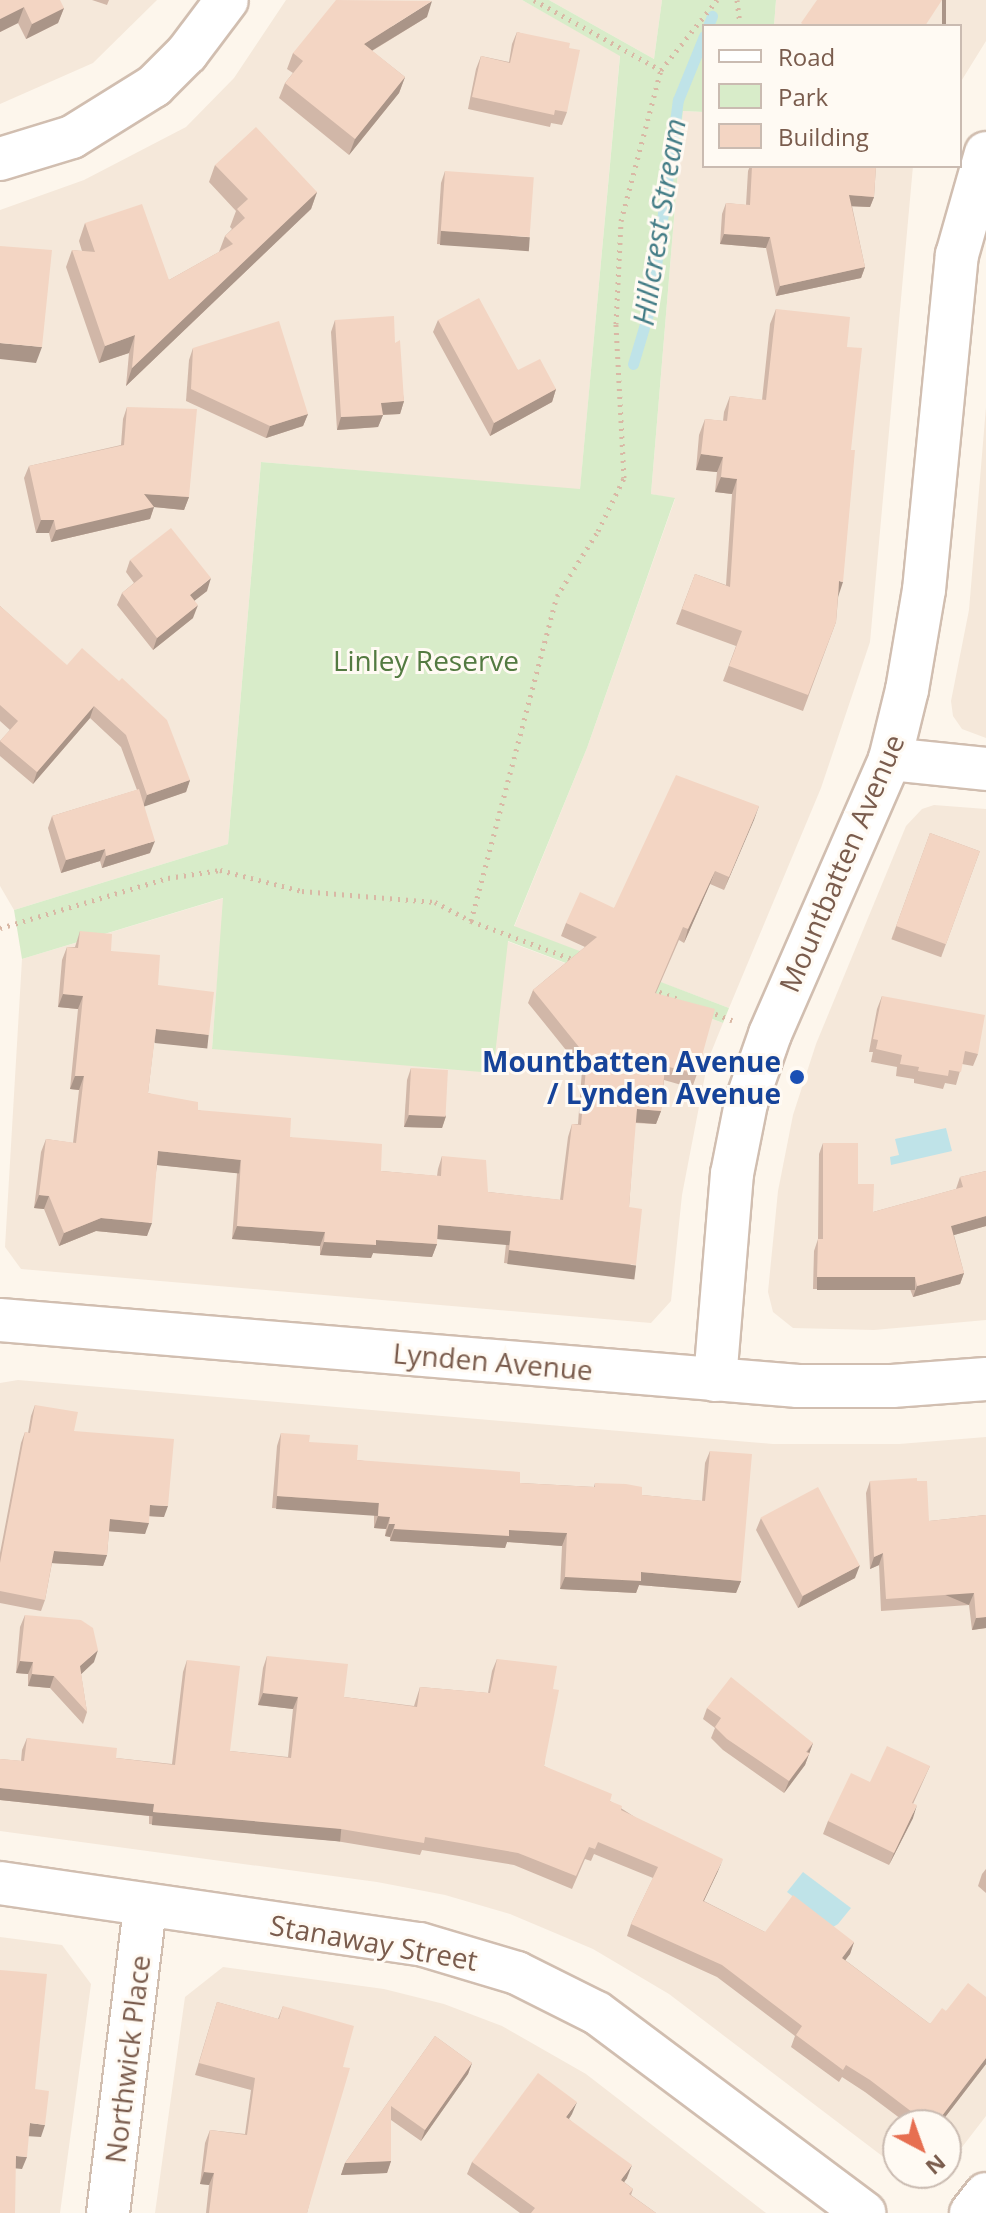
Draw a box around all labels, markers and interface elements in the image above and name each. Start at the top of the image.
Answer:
legend [702,24,962,168]
text: Road [778,40,835,73]
text: Park [778,80,828,113]
water label: Hillcrest Stream [625,116,693,328]
text: Building [778,120,869,153]
park label: Linley Reserve [333,643,519,677]
street label: Mountbatten Avenue [771,729,911,997]
place label: Mountbatten Avenue / Lynden Avenue [482,1044,781,1110]
marker: Mountbatten Avenue / Lynden Avenue [788,1068,806,1086]
street label: Lynden Avenue [392,1336,594,1386]
street label: Stanaway Street [267,1907,481,1977]
street label: Northwick Place [98,1953,156,2165]
north arrow [882,2109,962,2189]
text: N [920,2148,953,2183]

